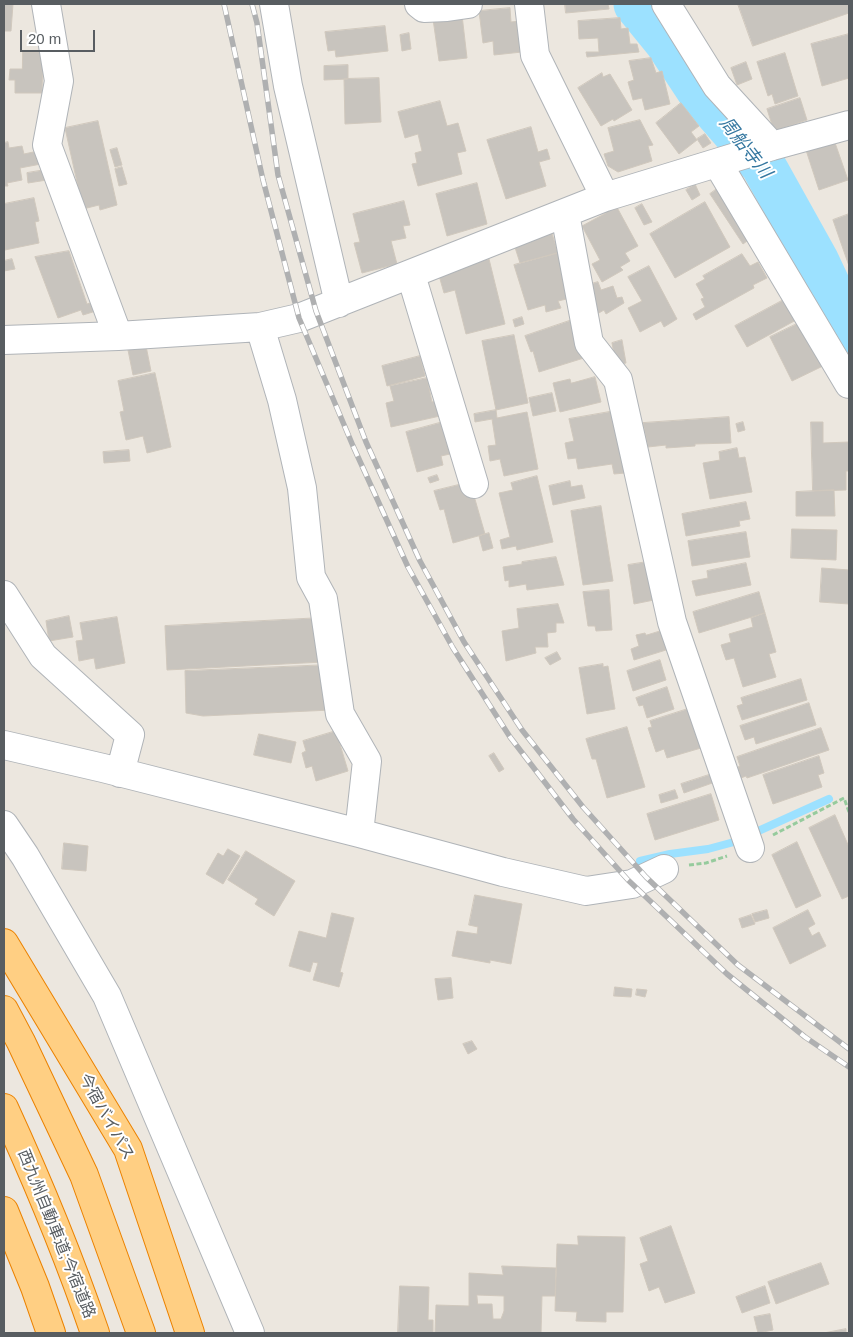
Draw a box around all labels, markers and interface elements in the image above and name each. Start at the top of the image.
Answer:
scale bar [22,20,98,52]
text: 20 m [28,30,61,47]
water label: 周船寺川 [714,113,776,183]
street label: 今宿バイパス [74,1070,138,1164]
street label: 西九州自動車道;今宿道路 [13,1147,99,1321]

